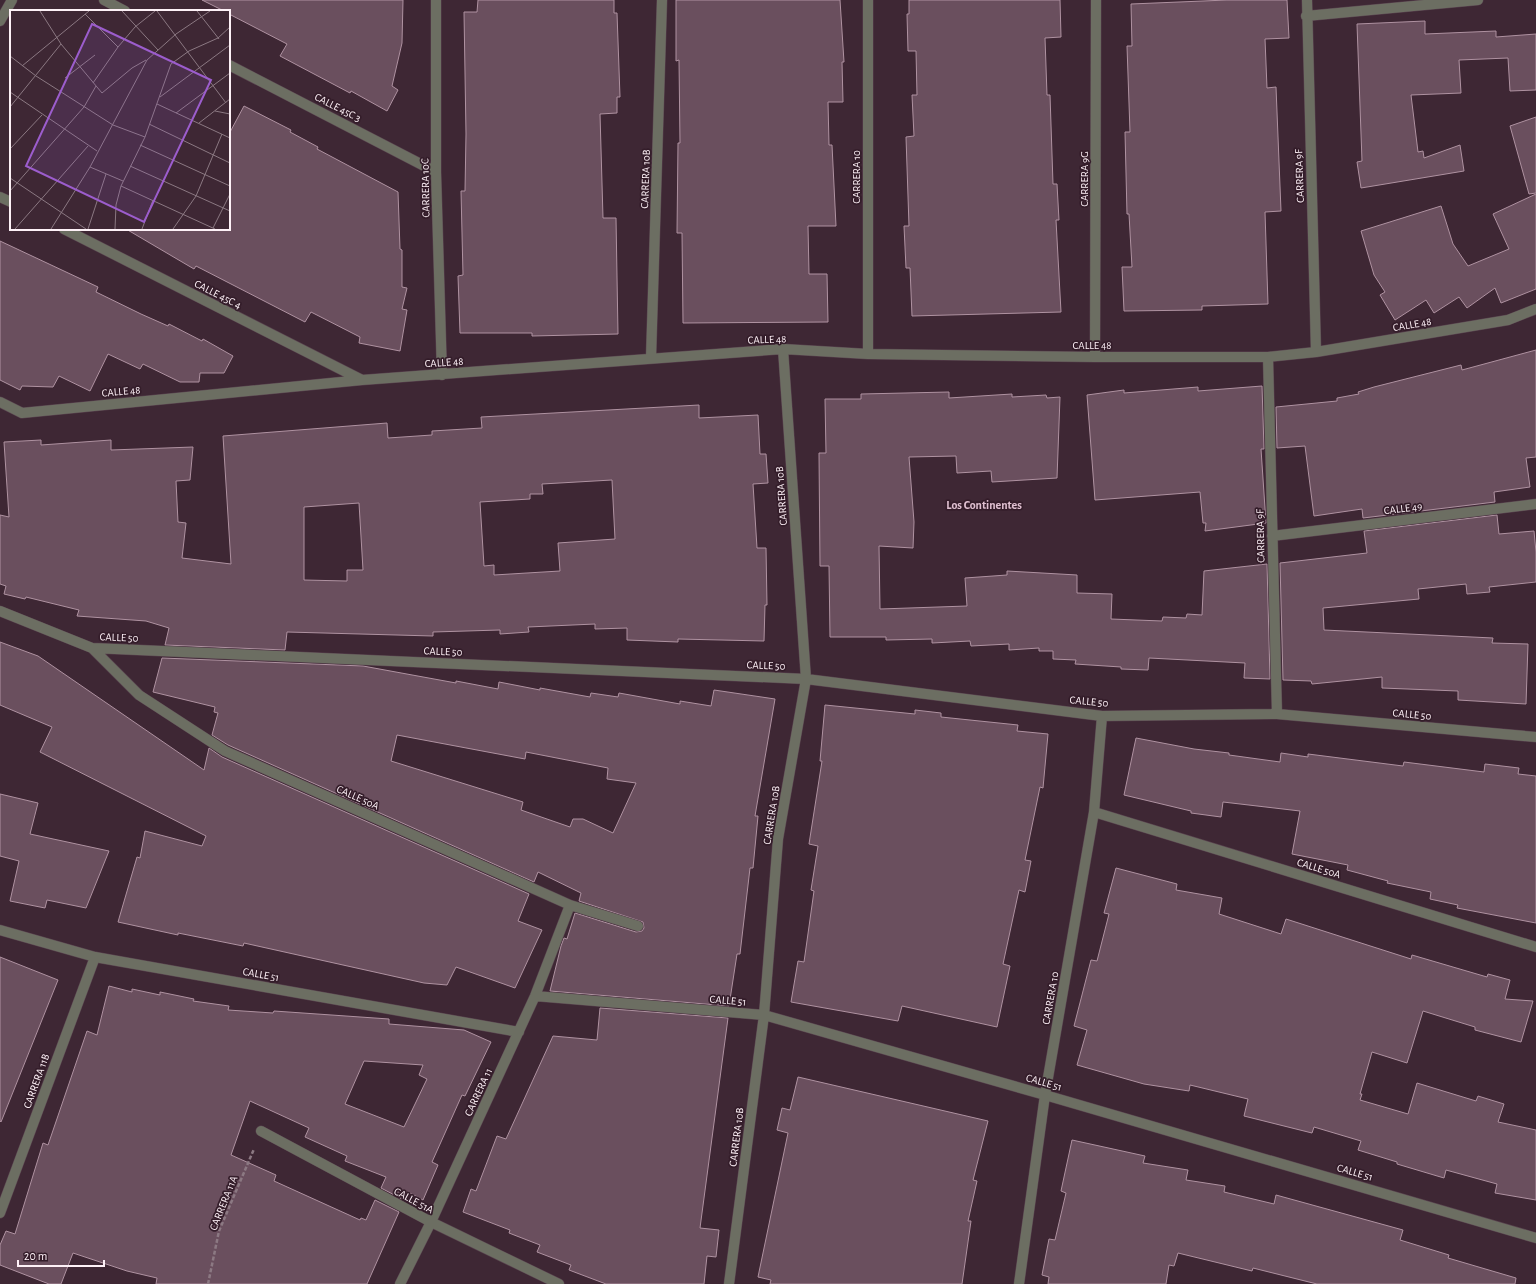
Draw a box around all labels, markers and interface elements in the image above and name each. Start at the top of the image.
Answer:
inset map [10,10,230,230]
street label: CALLE 45C 3 [313,91,363,124]
street label: CARRERA 10B [639,149,652,209]
street label: CARRERA 9F [1293,149,1306,203]
street label: CARRERA 10 [851,150,862,204]
street label: CARRERA 9G [1079,151,1090,207]
street label: CARRERA 10C [419,158,432,218]
street label: CALLE 45C 4 [193,278,243,311]
street label: CALLE 48 [1392,316,1432,333]
street label: CALLE 48 [747,333,787,346]
street label: CALLE 48 [1073,340,1111,351]
street label: CALLE 48 [424,356,464,369]
street label: CALLE 48 [101,384,141,399]
street label: CARRERA 10B [774,466,789,526]
district label: Los Continentes [946,499,1022,511]
street label: CALLE 49 [1383,501,1423,516]
street label: CARRERA 9F [1255,509,1266,563]
street label: CALLE 50 [99,631,139,644]
street label: CALLE 50 [423,645,463,658]
street label: CALLE 50 [746,659,786,672]
street label: CALLE 50 [1069,694,1109,709]
street label: CALLE 50 [1392,707,1432,722]
street label: CALLE 50A [335,783,381,812]
street label: CARRERA 10B [761,785,782,845]
street label: CALLE 50A [1296,857,1343,881]
street label: CALLE 51 [242,966,280,983]
street label: CARRERA 10 [1040,971,1061,1025]
street label: CALLE 51 [709,993,747,1008]
street label: CARRERA 11B [21,1052,51,1110]
street label: CARRERA 11 [463,1067,494,1118]
street label: CALLE 51 [1025,1072,1063,1093]
street label: CARRERA 10B [727,1107,746,1167]
street label: CALLE 51 [1336,1162,1374,1183]
street label: CARRERA 11A [208,1174,240,1232]
street label: CALLE 51A [392,1185,436,1216]
scale bar [18,1242,104,1268]
text: 20 m [24,1250,47,1262]

